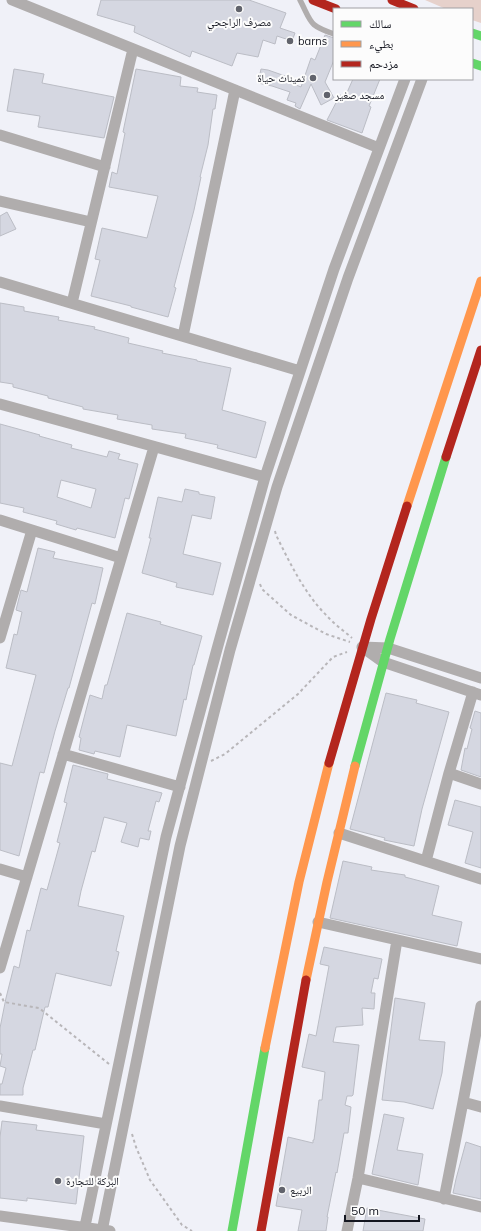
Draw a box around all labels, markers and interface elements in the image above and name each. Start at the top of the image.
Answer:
marker: مصرف الراجحي [234,4,244,14]
legend [333,8,473,80]
place label: مصرف الراجحي [207,15,271,31]
text: سالك [369,16,391,31]
place label: barns [298,34,327,48]
marker: barns [285,36,295,46]
text: بطيء [369,36,393,54]
text: مزدحم [369,56,398,72]
place label: تميناث حياة [257,71,306,85]
marker: تميناث حياة [308,73,318,83]
place label: مسجد صغير [334,88,384,102]
marker: مسجد صغير [322,90,332,100]
place label: البركة للتجارة [66,1174,119,1188]
marker: البركة للتجارة [53,1176,63,1186]
place label: الربيع [290,1183,312,1197]
marker: الربيع [277,1185,287,1195]
scale bar [345,1197,419,1223]
text: 50 m [351,1203,379,1218]

